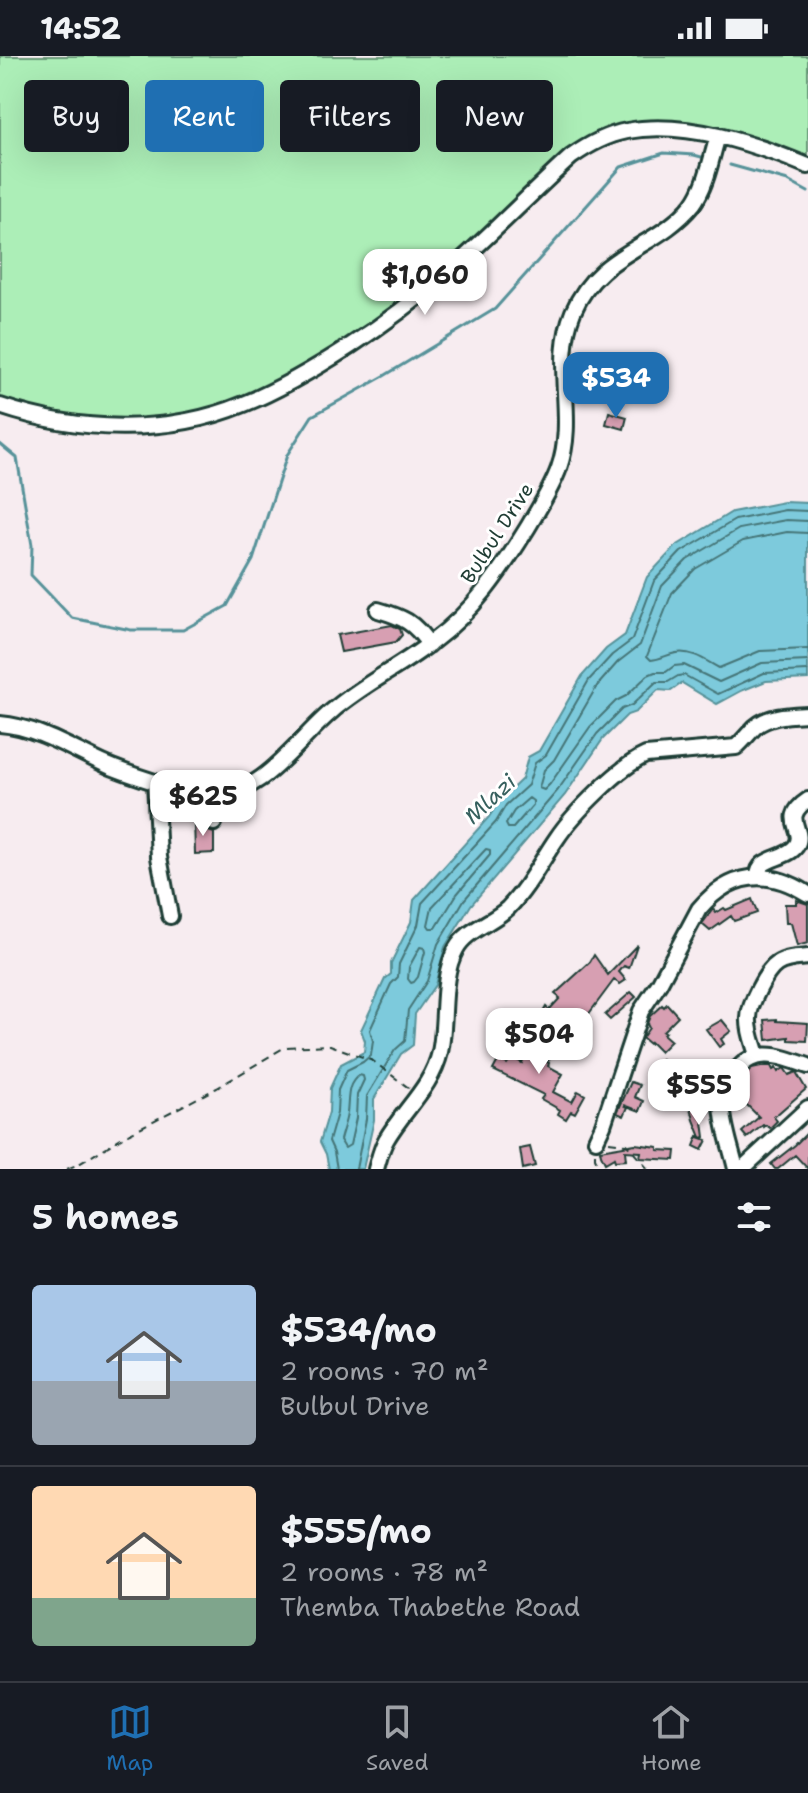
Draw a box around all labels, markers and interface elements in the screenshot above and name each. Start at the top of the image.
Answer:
text: 14:52 [40,8,121,49]
chip: Buy [24,80,129,152]
chip: Rent [145,80,264,152]
chip: Filters [280,80,420,152]
chip: New [436,80,553,152]
pin: $1,060 [360,249,490,317]
text: $1,060 [381,257,469,292]
pin: $534 [569,352,663,420]
text: $534 [581,360,651,395]
street label: Bulbul Drive [455,478,539,588]
water label: Mlazi [458,767,523,830]
pin: $625 [156,770,250,838]
text: $625 [168,778,238,813]
pin: $504 [492,1008,586,1076]
text: $504 [504,1016,574,1051]
pin: $555 [652,1059,746,1127]
text: $555 [666,1067,732,1102]
text: 5 homes [32,1194,179,1240]
icon: filters [732,1195,776,1239]
text: $534/mo [280,1307,437,1353]
icon: home [96,1317,192,1413]
text: 2 rooms · 70 m² [280,1353,489,1388]
text: Bulbul Drive [280,1388,430,1423]
text: $555/mo [280,1508,432,1554]
icon: home [96,1518,192,1614]
text: 2 rooms · 78 m² [280,1554,488,1589]
text: Themba Thabethe Road [280,1589,580,1624]
tab: Map [106,1700,153,1777]
tab: Saved [366,1700,429,1777]
tab: Home [641,1700,702,1777]

